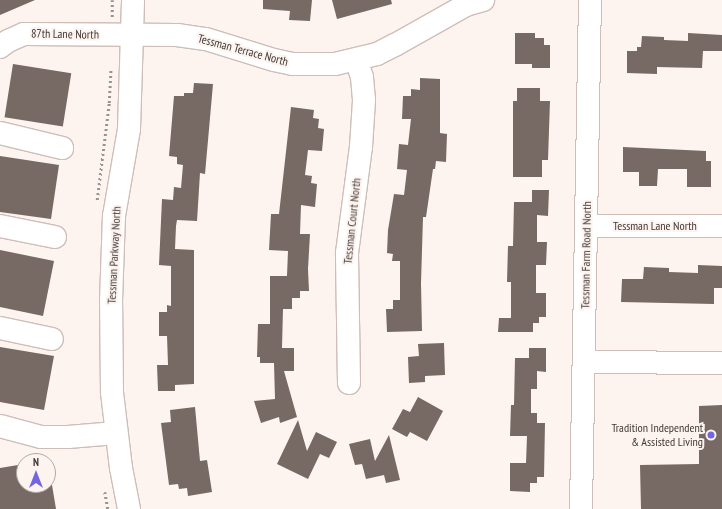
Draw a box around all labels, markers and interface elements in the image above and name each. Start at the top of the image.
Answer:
street label: 87th Lane North [31,26,99,42]
street label: Tessman Terrace North [196,31,290,69]
street label: Tessman Court North [340,177,364,265]
street label: Tessman Farm Road North [578,201,594,309]
street label: Tessman Parkway North [104,206,124,304]
street label: Tessman Lane North [613,219,697,233]
place label: Tradition Independent & Assisted Living [611,421,703,449]
marker: Tradition Independent & Assisted Living [706,430,716,440]
north arrow [16,453,56,493]
text: N [33,455,39,469]

